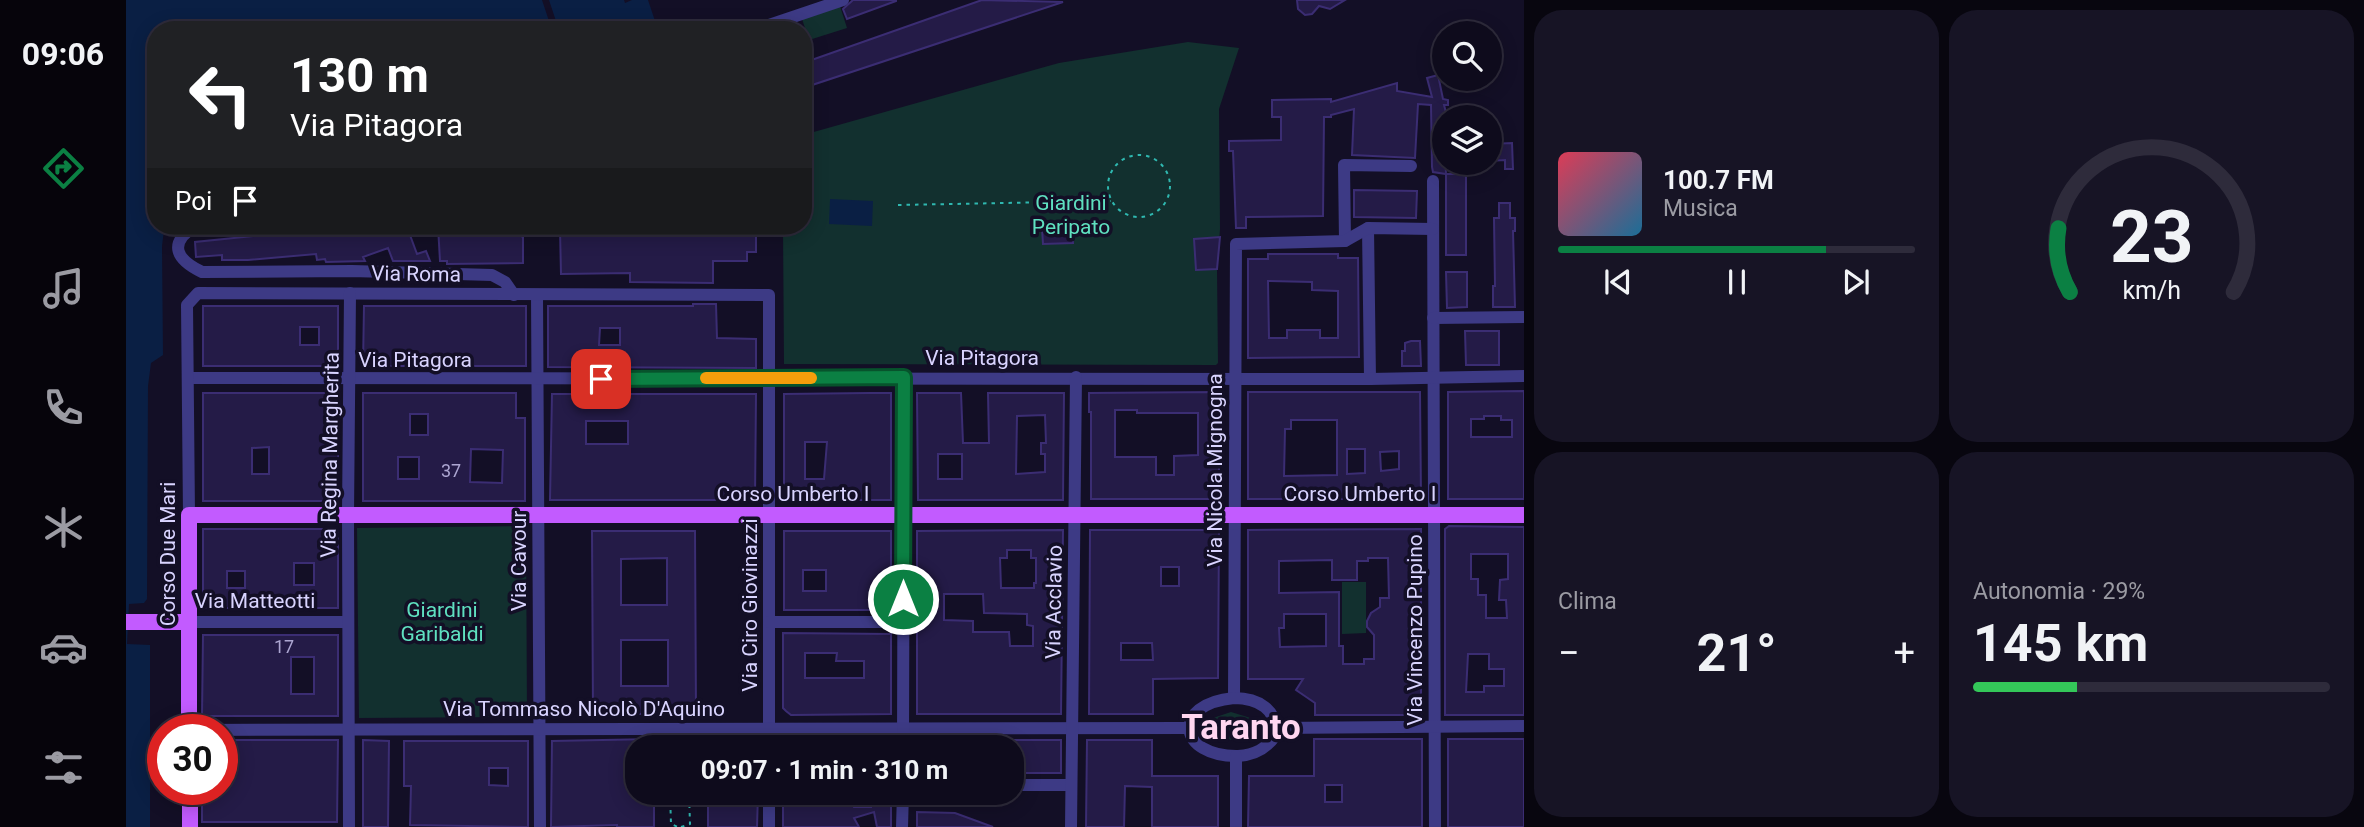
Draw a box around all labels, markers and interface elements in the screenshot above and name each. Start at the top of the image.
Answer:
map controls [1432,21,1502,175]
button: search [1432,21,1502,91]
text: 09:06 [22,35,104,73]
text: 130 m [290,47,429,104]
icon: left [175,49,266,140]
button: layers [1432,105,1502,175]
text: Via Pitagora [290,106,463,144]
icon: directions [39,144,88,193]
text: 100.7 FM [1663,165,1774,195]
icon: arrive [226,182,264,220]
text: Poi [175,186,212,216]
park label: Giardini Peripato [1032,191,1110,239]
text: Musica [1663,195,1738,222]
text: 23 [2110,195,2193,281]
street label: Via Roma [371,261,461,287]
icon: previous [1599,263,1637,301]
icon: pause [1718,263,1756,301]
icon: next [1837,263,1875,301]
icon: music [39,264,88,313]
text: km/h [2122,276,2181,305]
street label: Via Pitagora [925,346,1039,370]
street label: Via Pitagora [358,348,472,372]
pin [571,349,631,409]
street label: Via Regina Margherita [316,352,344,558]
icon: arrive [582,360,620,398]
street label: Via Nicola Mignogna [1203,373,1227,567]
icon: phone [39,383,88,432]
house number: 37 [441,460,461,481]
street label: Corso Due Mari [156,482,180,626]
street label: Corso Umberto I [717,482,869,506]
street label: Corso Umberto I [1284,482,1436,506]
icon: climate [39,503,88,552]
street label: Via Cavour [507,511,531,611]
street label: Via Ciro Giovinazzi [738,518,762,692]
street label: Via Vincenzo Pupino [1403,534,1427,726]
street label: Via Acclavio [1041,545,1067,659]
position arrow [866,562,940,636]
text: Autonomia · 29% [1973,578,2145,605]
text: Clima [1558,588,1617,615]
street label: Via Matteotti [195,589,315,613]
park label: Giardini Garibaldi [400,598,484,646]
text: 145 km [1973,613,2148,674]
icon: car [39,623,88,672]
text: 21° [1697,623,1777,684]
text: − [1558,631,1580,675]
text: + [1893,631,1915,675]
house number: 17 [274,636,294,657]
street label: Via Tommaso Nicolò D'Aquino [443,697,725,721]
district label: Taranto [1181,707,1301,748]
speed limit sign: 30 [147,714,238,805]
icon: filters [39,743,88,792]
text: 09:07 · 1 min · 310 m [701,755,948,785]

